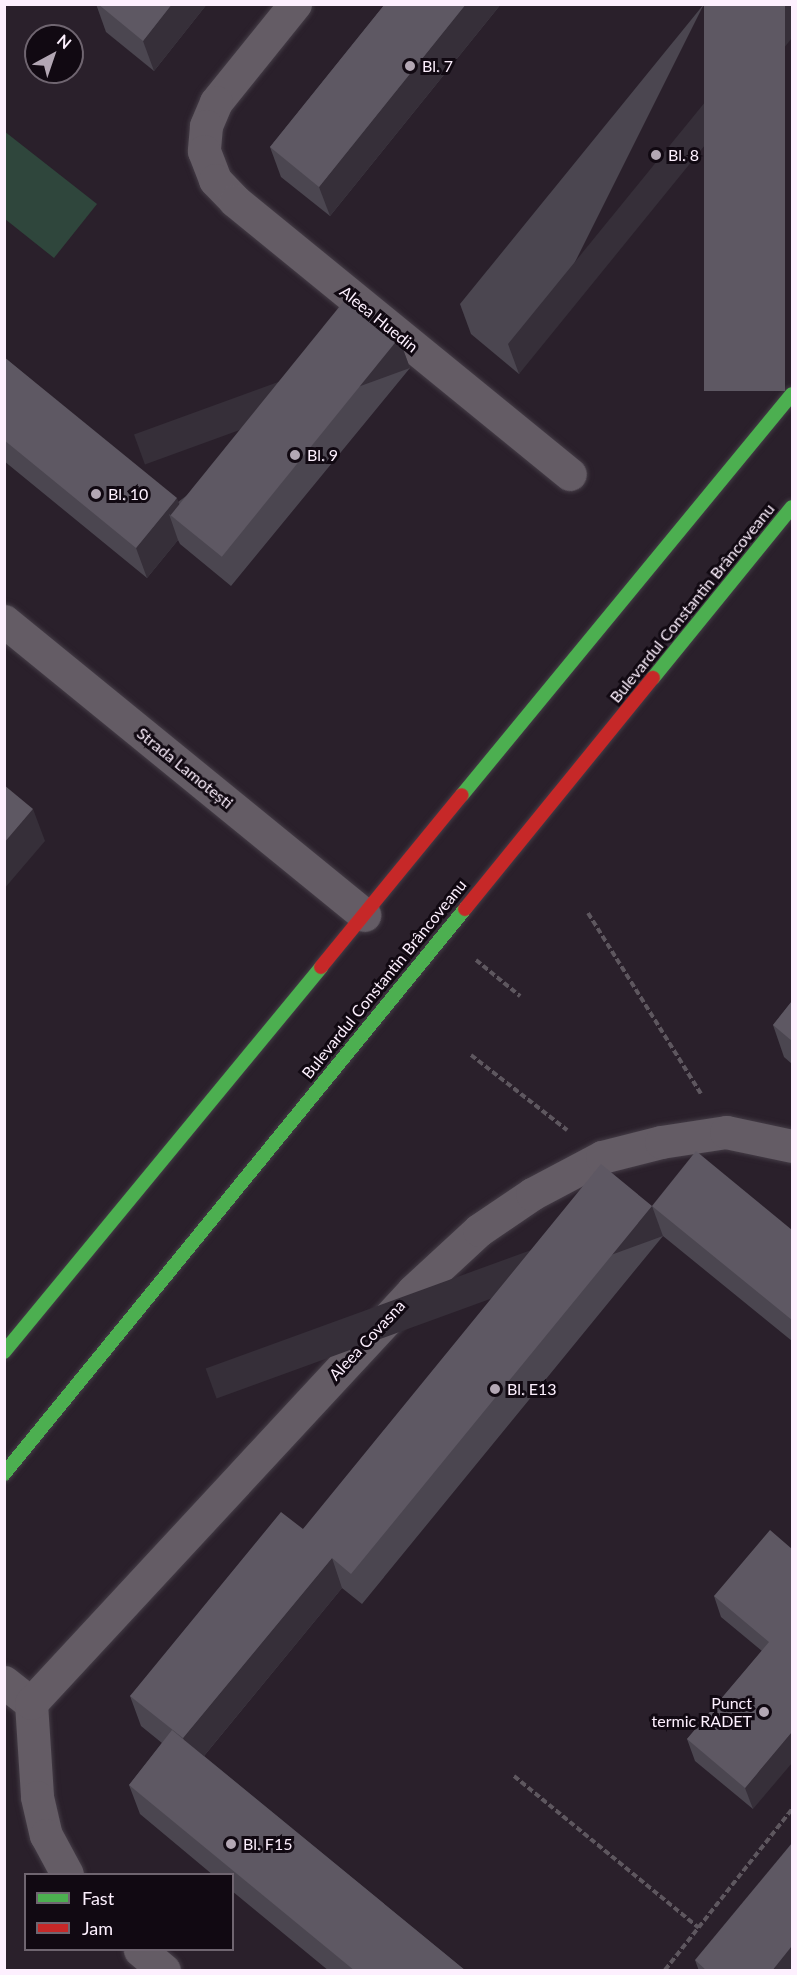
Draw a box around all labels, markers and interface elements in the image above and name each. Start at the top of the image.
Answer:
north arrow [24,24,84,84]
text: N [54,30,75,53]
place label: Bl. 7 [422,56,453,76]
marker: Bl. 7 [403,59,417,73]
place label: Bl. 8 [668,145,699,165]
marker: Bl. 8 [649,148,663,162]
street label: Aleea Huedin [336,282,422,356]
place label: Bl. 9 [307,445,338,465]
marker: Bl. 9 [288,448,302,462]
place label: Bl. 10 [108,484,148,504]
marker: Bl. 10 [89,487,103,501]
street label: Bulevardul Constantin Brâncoveanu [606,500,778,706]
street label: Strada Lamotești [133,723,237,813]
street label: Bulevardul Constantin Brâncoveanu [298,876,470,1082]
street label: Aleea Covasna [325,1296,409,1384]
place label: Bl. E13 [507,1379,557,1399]
marker: Bl. E13 [488,1382,502,1396]
place label: Punct termic RADET [652,1693,752,1731]
marker: Punct termic RADET [757,1705,771,1719]
place label: Bl. F15 [243,1834,292,1854]
marker: Bl. F15 [224,1837,238,1851]
legend [24,1873,234,1951]
text: Fast [82,1887,114,1909]
text: Jam [82,1917,113,1939]

